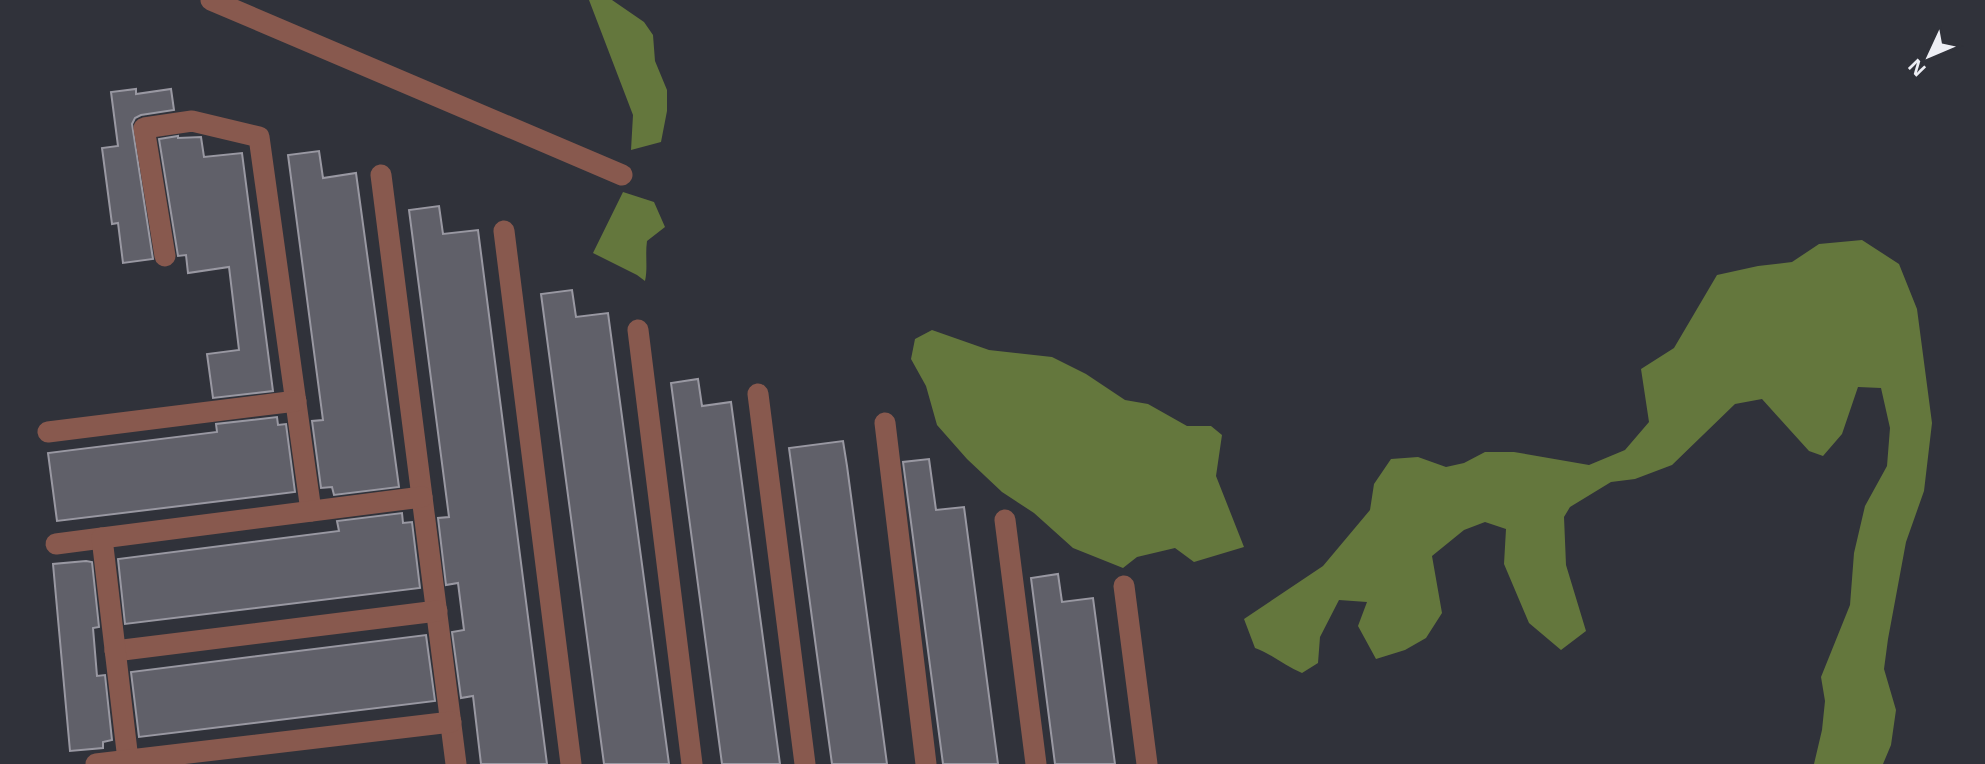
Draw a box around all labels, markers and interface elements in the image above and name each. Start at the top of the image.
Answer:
north arrow [1894,21,1964,91]
text: N [1902,53,1931,82]

